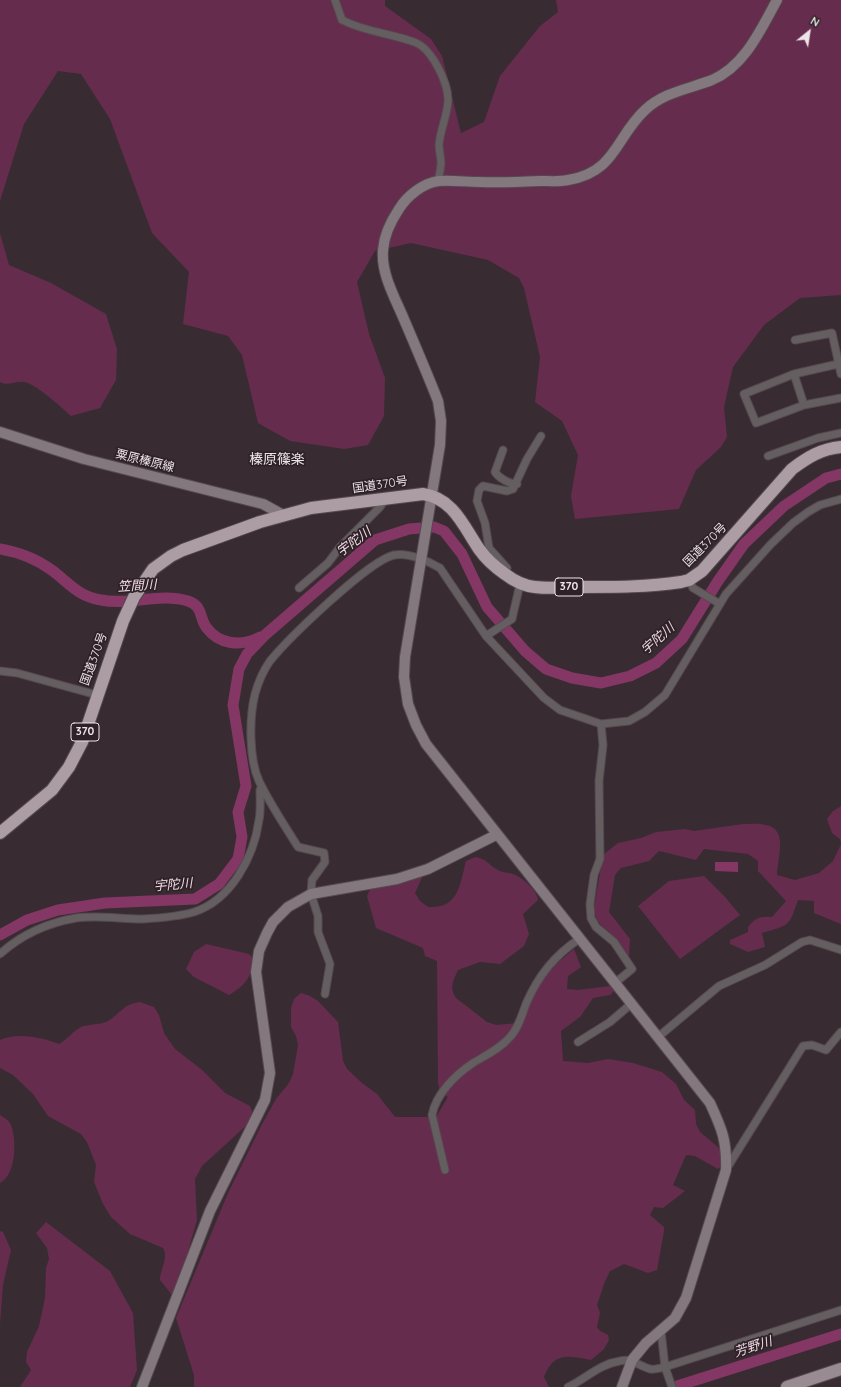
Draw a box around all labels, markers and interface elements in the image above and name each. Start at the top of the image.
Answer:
north arrow [789,12,829,52]
text: N [808,14,822,30]
street label: 粟原榛原線 [114,447,176,475]
district label: 榛原篠楽 [249,452,305,468]
street label: 国道370号 [351,474,409,496]
street label: 国道370号 [680,520,730,570]
water label: 宇陀川 [334,524,374,560]
water label: 笠間川 [117,577,157,595]
road number: 370 [555,578,583,596]
water label: 宇陀川 [638,620,678,658]
street label: 国道370号 [78,630,110,688]
road number: 370 [71,723,99,741]
water label: 宇陀川 [153,876,193,894]
water label: 芳野川 [732,1334,774,1360]

